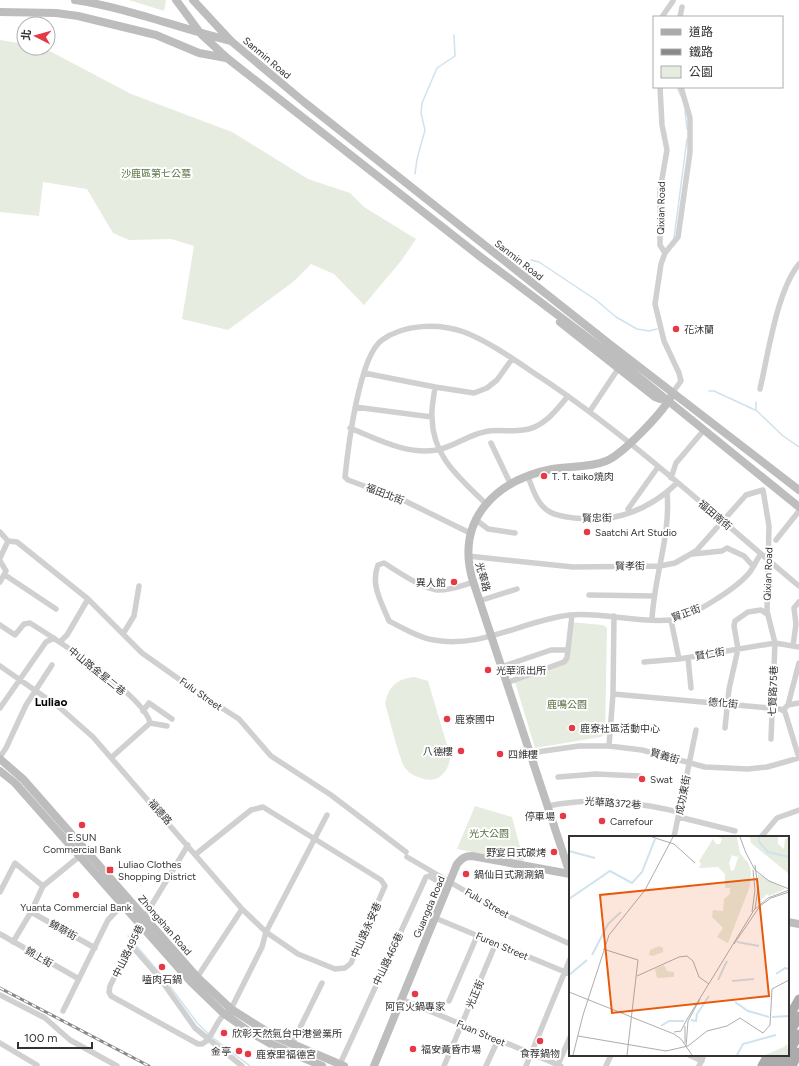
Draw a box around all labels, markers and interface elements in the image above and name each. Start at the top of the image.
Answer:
north arrow [16,16,56,56]
legend [653,16,783,88]
text: 道路 [689,25,713,39]
text: 北 [20,29,34,41]
street label: Sanmin Road [240,34,294,82]
text: 鐵路 [689,45,713,59]
text: 公園 [689,65,713,79]
park label: 沙鹿區第七公墓 [121,167,191,180]
street label: Qixian Road [654,181,668,235]
street label: Sanmin Road [492,237,546,283]
place label: 花沐蘭 [684,323,714,336]
marker: 花沐蘭 [671,324,681,334]
place label: T. T. taiko燒肉 [552,470,614,483]
marker: T. T. taiko燒肉 [539,471,549,481]
street label: 福田北街 [364,481,406,507]
street label: 福田南街 [696,497,734,533]
street label: 賢忠街 [582,511,612,525]
place label: Saatchi Art Studio [595,526,677,539]
marker: Saatchi Art Studio [582,527,592,537]
street label: Qixian Road [761,547,775,601]
street label: 賢孝街 [615,559,645,573]
street label: 光華路 [473,561,493,593]
place label: 異人館 [416,576,446,589]
marker: 異人館 [449,577,459,587]
street label: 賢正街 [670,602,702,624]
street label: 中山路金星二巷 [66,644,128,698]
street label: 賢仁街 [694,645,726,663]
place label: 光華派出所 [496,664,546,677]
marker: 光華派出所 [483,665,493,675]
street label: 七賢路75巷 [766,665,780,717]
street label: Fulu Street [177,675,225,714]
district label: Luliao [35,695,67,709]
street label: 德化街 [707,695,739,711]
park label: 鹿鳴公園 [547,698,587,711]
place label: 鹿寮國中 [455,713,495,726]
marker: 鹿寮國中 [442,714,452,724]
place label: 鹿寮社區活動中心 [580,722,660,735]
marker: 鹿寮社區活動中心 [567,723,577,733]
place label: 八德樓 [423,745,453,758]
marker: 八德樓 [456,746,466,756]
street label: 賢義街 [649,746,681,766]
place label: 四維樓 [508,748,538,761]
marker: 四維樓 [495,749,505,759]
place label: Swat [650,773,673,786]
marker: Swat [637,774,647,784]
street label: 成功東街 [673,774,693,816]
street label: 光華路372巷 [584,795,642,811]
street label: 福德路 [145,796,175,828]
place label: 停車場 [525,810,555,823]
marker: 停車場 [558,811,568,821]
place label: Carrefour [610,815,654,828]
marker: Carrefour [597,816,607,826]
marker: E.SUN Commercial Bank [77,820,87,830]
park label: 光大公園 [469,827,509,840]
place label: E.SUN Commercial Bank [43,831,121,856]
inset map [569,836,789,1056]
place label: 野宴日式碳烤 [486,846,546,859]
marker: 野宴日式碳烤 [549,847,559,857]
place label: Luliao Clothes Shopping District [118,858,196,883]
marker: Luliao Clothes Shopping District [105,865,115,875]
place label: 鍋仙日式涮涮鍋 [474,868,544,881]
marker: 鍋仙日式涮涮鍋 [461,869,471,879]
street label: Guangda Road [410,874,448,940]
street label: Fulu Street [462,885,512,921]
marker: Yuanta Commercial Bank [71,890,81,900]
street label: Zhongshan Road [135,892,195,958]
street label: 中山路永安巷 [348,900,384,960]
place label: Yuanta Commercial Bank [20,901,132,914]
street label: 錦華街 [47,917,79,943]
street label: 中山路495巷 [110,922,146,980]
street label: Furen Street [474,929,530,963]
street label: 中山路466巷 [370,930,406,988]
street label: 錦上街 [23,944,55,970]
marker: 嗑肉石鍋 [157,962,167,972]
place label: 嗑肉石鍋 [142,973,182,986]
street label: 光正街 [463,978,487,1010]
marker: 阿官火鍋專家 [410,989,420,999]
place label: 阿官火鍋專家 [385,1000,446,1013]
street label: Fuan Street [454,1017,508,1049]
scale bar [18,1024,92,1050]
place label: 欣彰天然氣台中港營業所 [232,1027,342,1040]
marker: 欣彰天然氣台中港營業所 [219,1028,229,1038]
text: 100 m [24,1031,58,1045]
marker: 食荐鍋物 [535,1036,545,1046]
place label: 福安黃昏市場 [421,1043,481,1056]
marker: 福安黃昏市場 [408,1044,418,1054]
place label: 金亭 [211,1045,231,1058]
marker: 金亭 [234,1046,244,1056]
place label: 食荐鍋物 [520,1047,560,1060]
place label: 鹿寮里福德宮 [256,1048,316,1061]
marker: 鹿寮里福德宮 [243,1049,253,1059]

